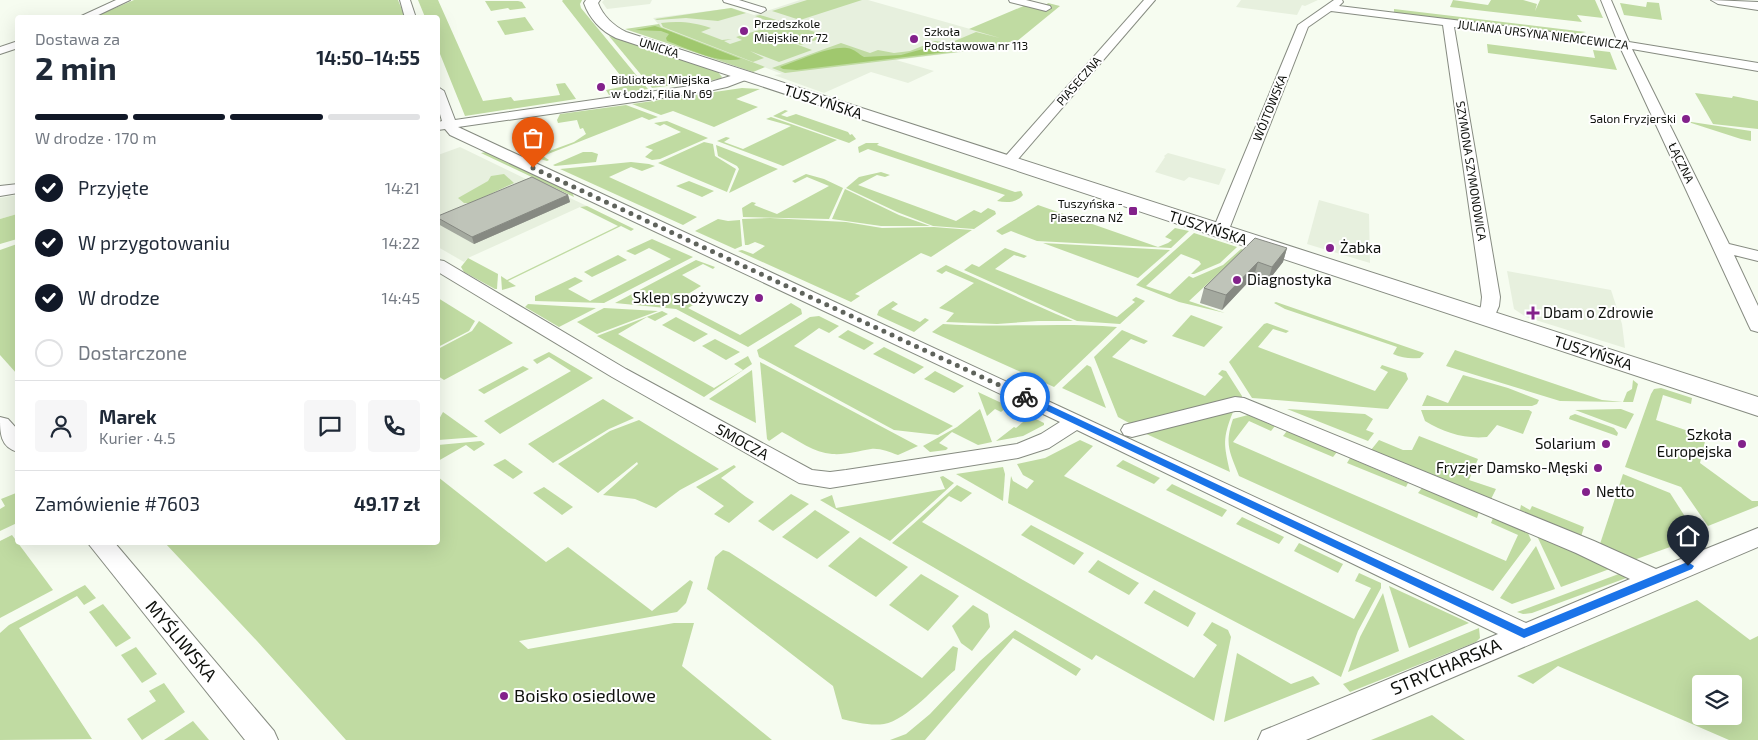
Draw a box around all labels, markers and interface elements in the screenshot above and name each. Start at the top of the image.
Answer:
place label: Przedszkole Miejskie nr 72 [754,16,829,45]
street label: JULIANA URSYNA NIEMCEWICZA [1457,17,1630,52]
place label: Szkoła Podstawowa nr 113 [924,24,1028,52]
marker: Przedszkole Miejskie nr 72 [738,25,750,37]
text: Dostawa za [35,29,120,48]
marker: Szkoła Podstawowa nr 113 [908,33,920,45]
street label: UNICKA [638,34,681,60]
text: 14:50–14:55 [316,46,420,69]
text: 2 min [35,48,117,86]
street label: PIASECZNA [1053,52,1104,108]
place label: Biblioteka Miejska w Łodzi, Filia Nr 69 [611,72,713,100]
street label: WÓJTOWSKA [1249,72,1289,143]
street label: TUSZYŃSKA [782,80,865,122]
marker: Biblioteka Miejska w Łodzi, Filia Nr 69 [595,81,607,93]
street label: SZYMONA SZYMONOWICA [1454,100,1490,242]
place label: Salon Fryzjerski [1590,111,1676,126]
marker: Salon Fryzjerski [1680,113,1692,125]
pin [512,117,554,168]
icon: bag [519,124,547,152]
text: W drodze · 170 m [35,128,157,147]
street label: ŁĄCZNA [1666,140,1698,186]
icon: check [35,174,63,202]
text: Przyjęte [78,176,149,199]
text: 14:21 [385,178,420,197]
place label: Tuszyńska - Piaseczna NŻ [1050,196,1123,224]
marker: Tuszyńska - Piaseczna NŻ [1127,205,1139,217]
street label: TUSZYŃSKA [1167,206,1250,248]
icon: check [35,229,63,257]
text: W przygotowaniu [78,231,230,254]
text: 14:22 [382,233,420,252]
place label: Żabka [1340,238,1381,256]
marker: Żabka [1324,242,1336,254]
place label: Diagnostyka [1247,270,1332,288]
marker: Diagnostyka [1231,274,1243,286]
icon: check [35,284,63,312]
text: W drodze [78,286,160,309]
text: 14:45 [382,288,420,307]
place label: Sklep spożywczy [633,288,749,306]
marker: Sklep spożywczy [753,292,765,304]
place label: Dbam o Zdrowie [1543,303,1654,321]
marker: Dbam o Zdrowie [1527,307,1539,319]
street label: TUSZYŃSKA [1552,331,1635,373]
text: Dostarczone [78,341,187,364]
courier [1000,372,1050,422]
icon: bike [1011,383,1039,411]
button: person [35,400,87,452]
button: chat [304,400,356,452]
button: phone [368,400,420,452]
text: Marek [99,405,157,428]
street label: SMOCZA [713,419,773,463]
place label: Szkoła Europejska [1657,425,1732,461]
text: Kurier · 4.5 [99,428,176,447]
place label: Solarium [1535,434,1596,452]
marker: Solarium [1600,438,1612,450]
marker: Szkoła Europejska [1736,438,1748,450]
place label: Fryzjer Damsko-Męski [1436,458,1588,477]
marker: Fryzjer Damsko-Męski [1592,462,1604,474]
place label: Netto [1596,482,1635,500]
marker: Netto [1580,486,1592,498]
text: Zamówienie #7603 [35,492,200,515]
text: 49.17 zł [354,492,420,515]
pin [1667,515,1709,566]
icon: home [1674,522,1702,550]
street label: MYŚLIWSKA [142,595,223,686]
street label: STRYCHARSKA [1387,633,1505,699]
map controls [1692,675,1742,725]
button: layers [1692,675,1742,725]
place label: Boisko osiedlowe [514,684,656,706]
marker: Boisko osiedlowe [498,690,510,702]

